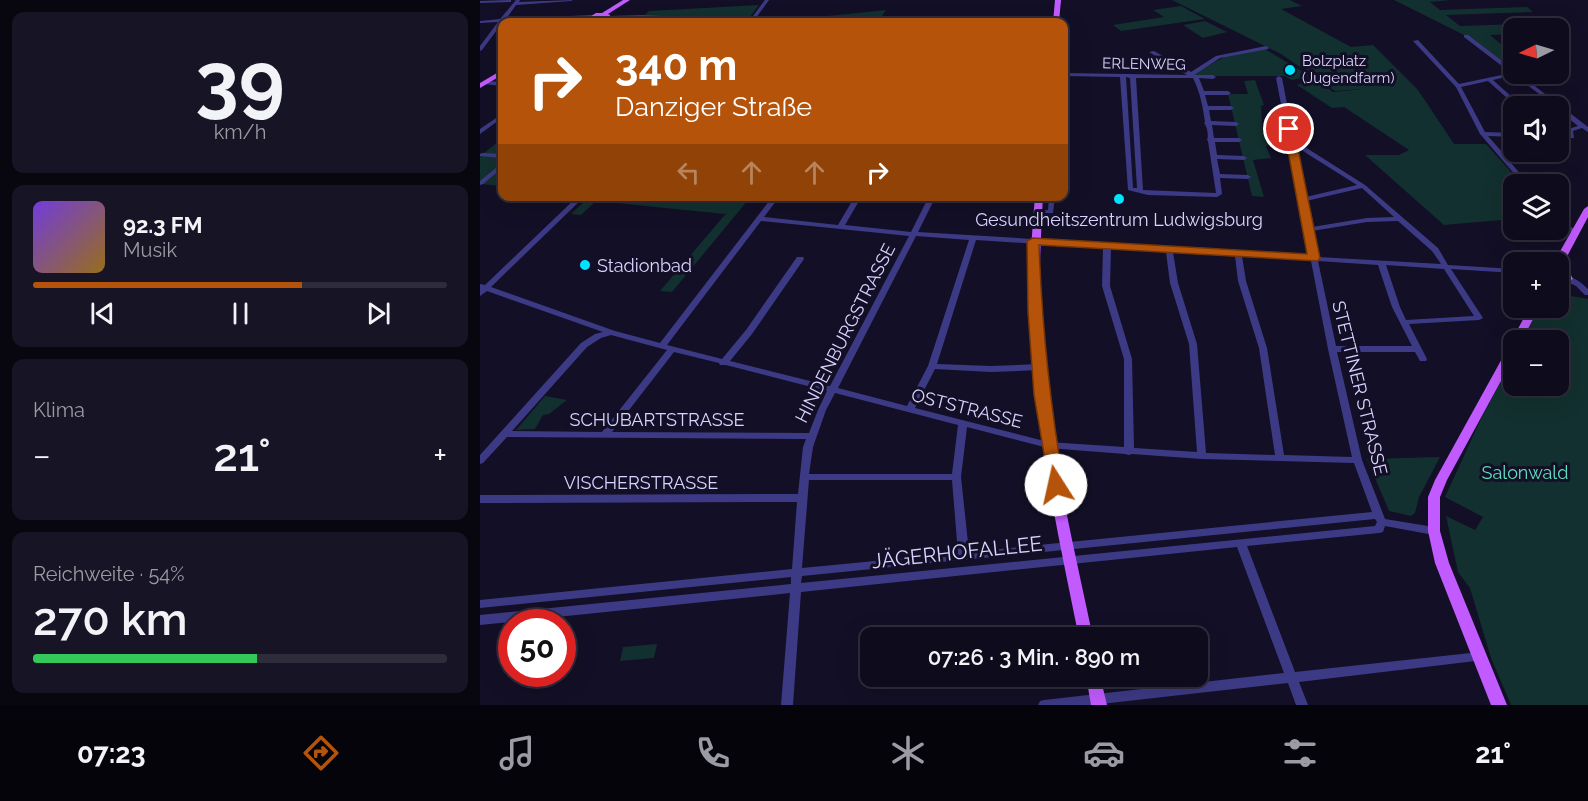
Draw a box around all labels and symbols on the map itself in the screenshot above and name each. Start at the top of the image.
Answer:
north arrow [1503,18,1569,84]
place label: Bolzplatz (Jugendfarm) [1302,52,1394,87]
street label: ERLENWEG [1102,54,1186,74]
marker: Bolzplatz (Jugendfarm) [1283,63,1297,77]
pin [1263,103,1314,154]
marker: Gesundheitszentrum Ludwigsburg [1112,192,1126,206]
place label: Gesundheitszentrum Ludwigsburg [975,209,1263,230]
street label: HINDENBURGSTRASSE [791,240,899,426]
place label: Stadionbad [597,255,692,276]
marker: Stadionbad [578,258,592,272]
street label: STETTINER STRASSE [1328,299,1392,477]
street label: OSTSTRASSE [909,384,1025,432]
street label: SCHUBARTSTRASSE [569,409,745,430]
position arrow [1024,453,1088,517]
park label: Salonwald [1482,462,1568,483]
street label: VISCHERSTRASSE [564,472,718,493]
street label: JÄGERHOFALLEE [870,531,1044,573]
speed limit sign: 50 [498,609,576,687]

